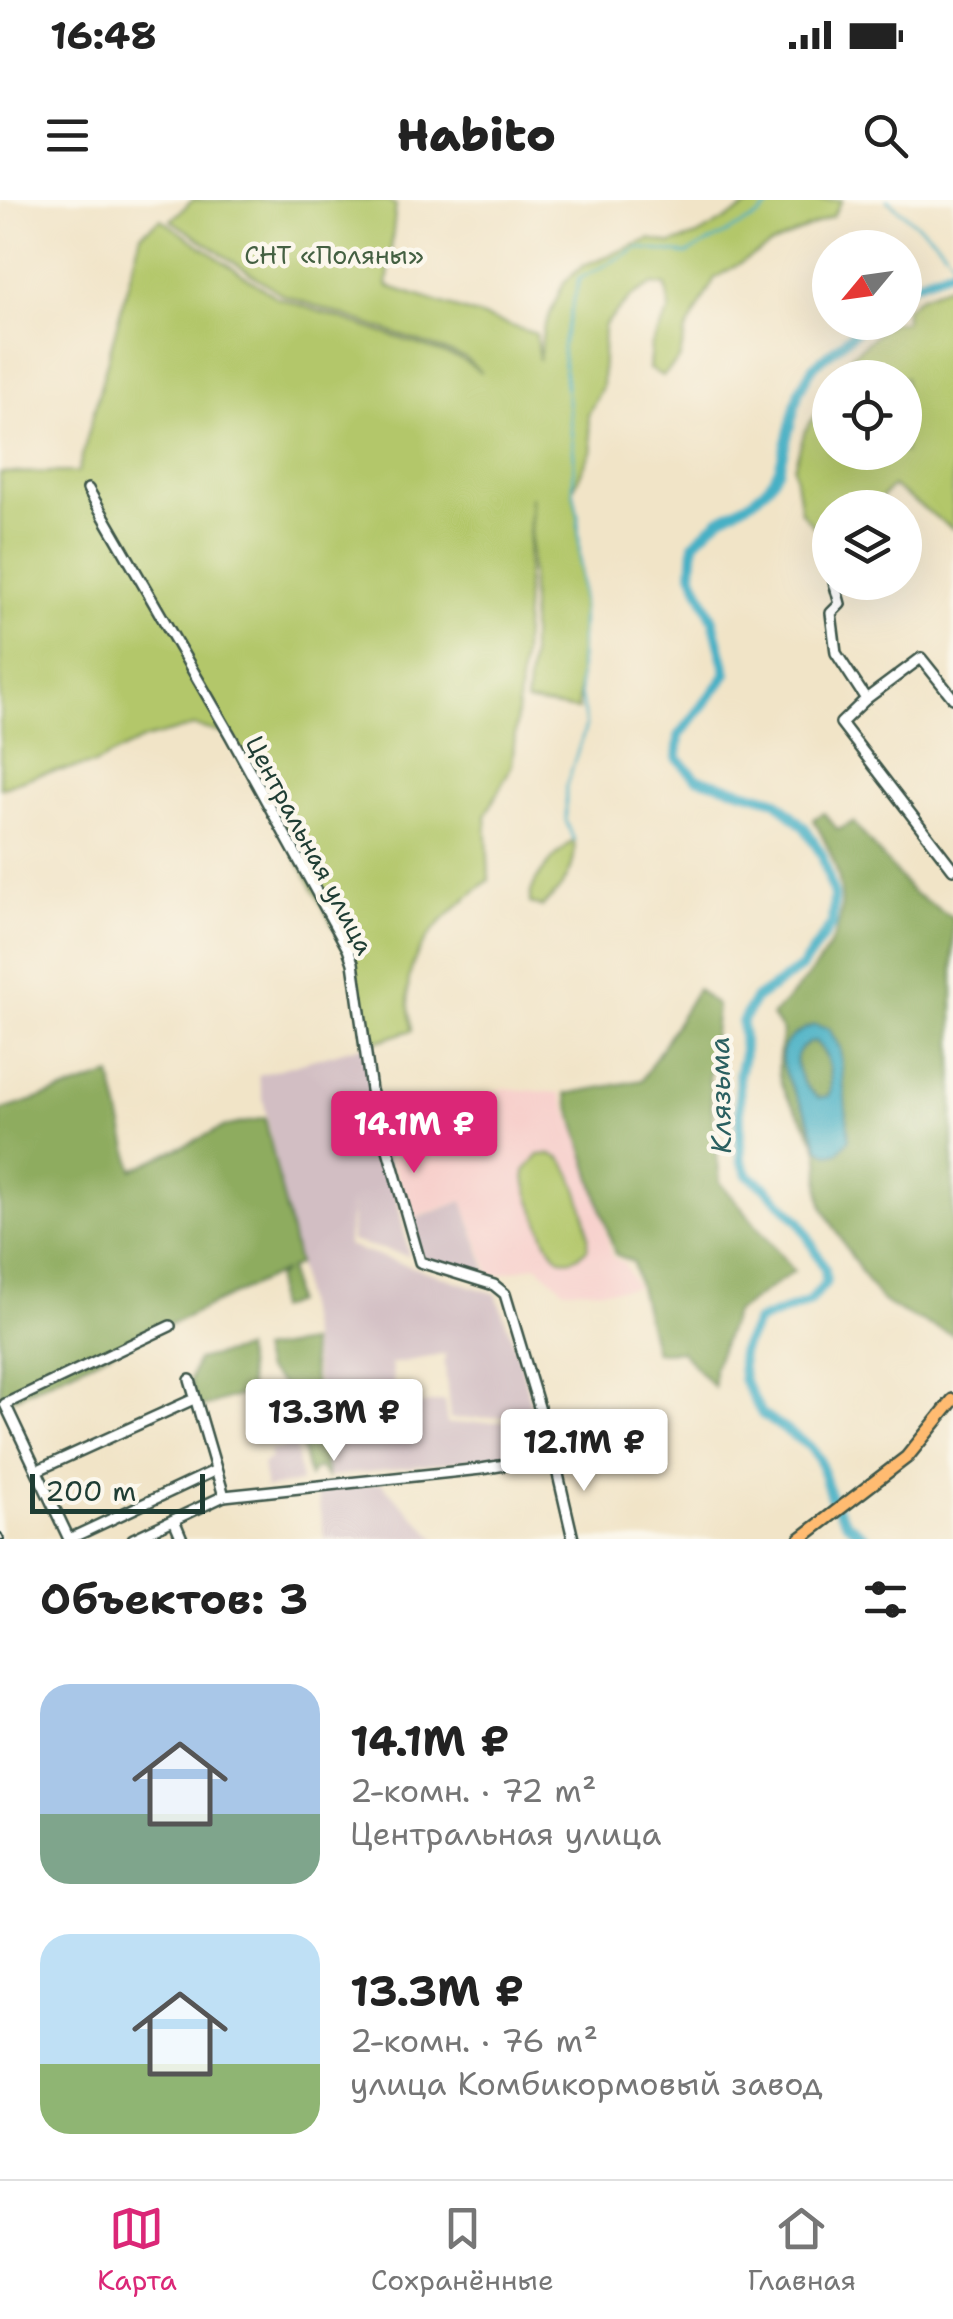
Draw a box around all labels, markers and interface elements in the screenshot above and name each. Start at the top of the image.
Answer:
text: 16:48 [50,10,157,61]
text: Habito [397,105,556,165]
icon: menu [40,108,95,163]
icon: search [858,108,913,163]
north arrow [812,230,922,340]
map controls [812,230,922,600]
park label: СНТ «Поляны» [244,238,424,272]
button: locate [812,360,922,470]
button: layers [812,490,922,600]
street label: Центральная улица [238,730,382,961]
water label: Клязьма [700,1036,740,1154]
pin: 14.1M ₽ [322,1091,506,1176]
text: 14.1M ₽ [353,1102,475,1145]
pin: 13.3M ₽ [242,1379,426,1464]
text: 13.3M ₽ [268,1390,400,1433]
pin: 12.1M ₽ [492,1409,676,1494]
text: 12.1M ₽ [523,1420,645,1463]
scale bar [30,1469,205,1514]
text: 200 m [45,1472,136,1510]
text: Объектов: 3 [40,1571,308,1627]
icon: filters [858,1572,913,1627]
text: 14.1M ₽ [350,1713,510,1769]
icon: home [120,1724,240,1844]
text: 2-комн. · 72 m² [350,1769,597,1812]
text: Центральная улица [350,1812,661,1855]
text: 13.3M ₽ [350,1963,524,2019]
icon: home [120,1974,240,2094]
text: 2-комн. · 76 m² [350,2019,598,2062]
text: улица Комбикормовый завод [350,2062,823,2105]
tab: Карта [97,2201,177,2299]
tab: Сохранённые [371,2201,554,2299]
tab: Главная [748,2201,856,2299]

